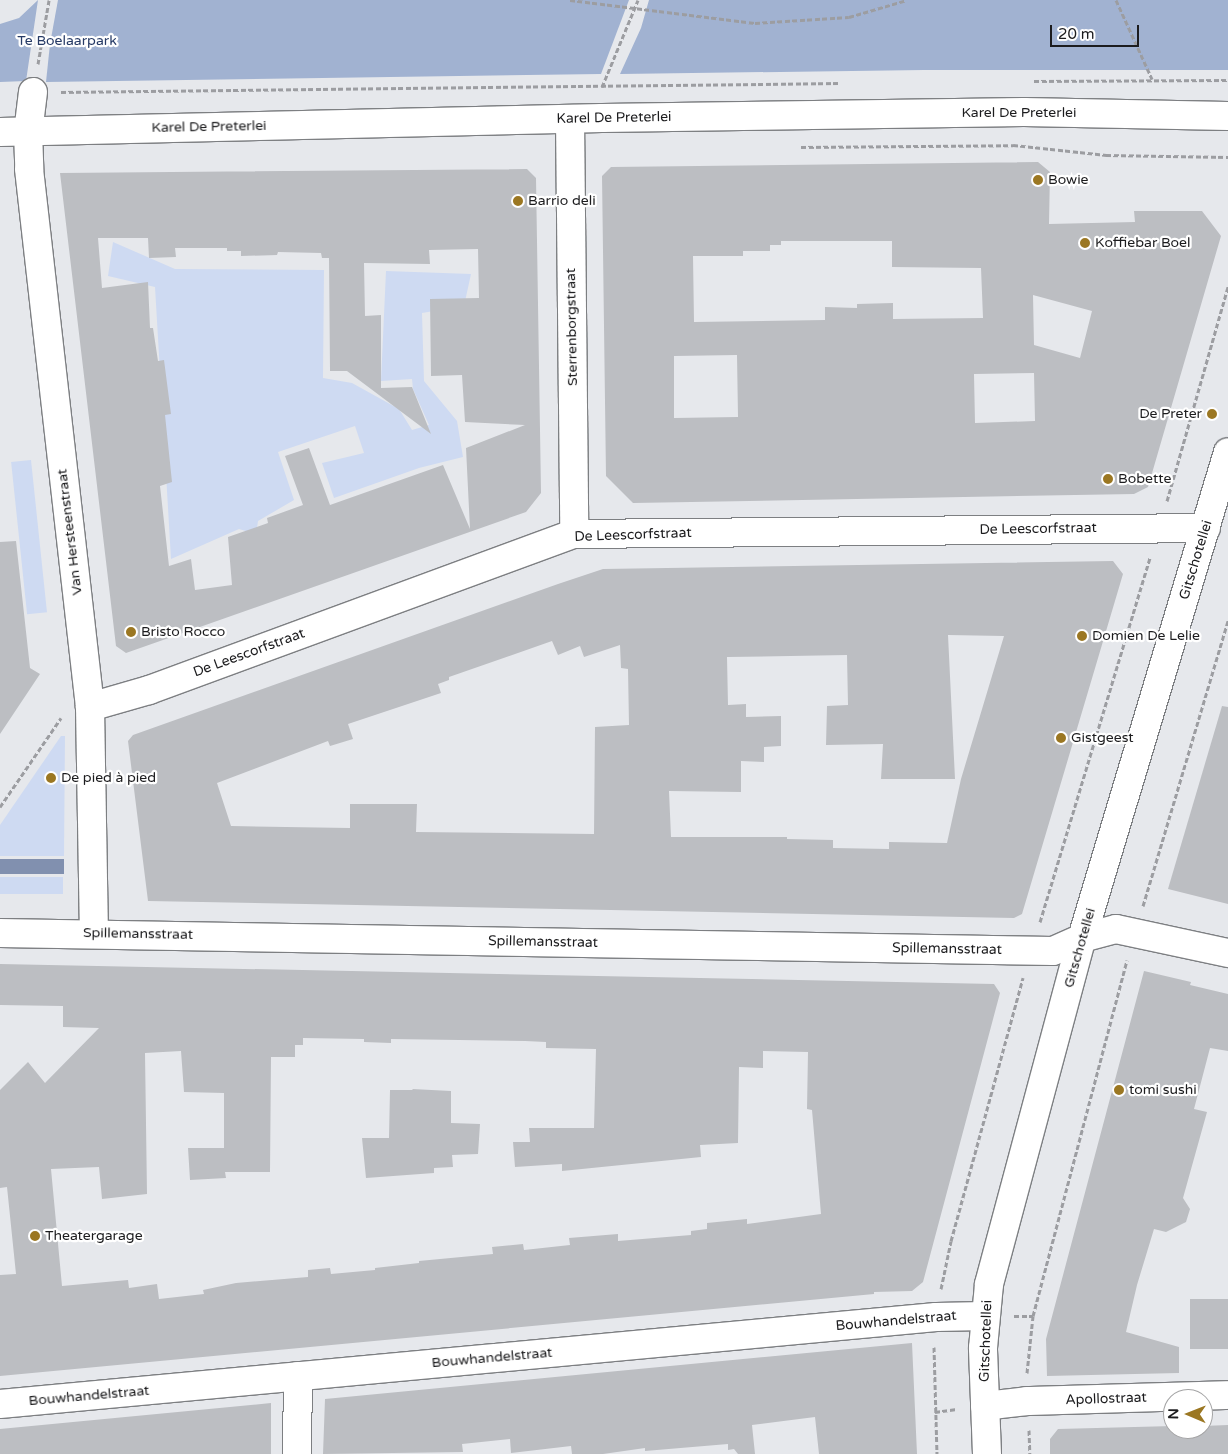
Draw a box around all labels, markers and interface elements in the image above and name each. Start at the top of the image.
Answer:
scale bar [1053,15,1142,47]
text: 20 m [1058,25,1095,43]
park label: Te Boelaarpark [17,33,117,49]
street label: Karel De Preterlei [961,105,1077,121]
street label: Karel De Preterlei [556,109,672,127]
street label: Karel De Preterlei [151,118,267,136]
place label: Bowie [1048,172,1089,188]
marker: Bowie [1032,174,1044,186]
place label: Barrio deli [528,193,596,209]
marker: Barrio deli [512,195,524,207]
place label: Koffiebar Boel [1095,235,1190,251]
marker: Koffiebar Boel [1079,237,1091,249]
street label: Sterrenborgstraat [563,268,581,386]
place label: De Preter [1139,406,1202,422]
marker: De Preter [1206,408,1218,420]
street label: Van Hersteenstraat [54,468,86,596]
place label: Bobette [1118,471,1171,487]
marker: Bobette [1102,473,1114,485]
street label: Gitschotellei [1176,518,1216,602]
street label: De Leescorfstraat [979,520,1097,538]
street label: De Leescorfstraat [574,525,692,545]
place label: Bristo Rocco [141,624,225,640]
street label: De Leescorfstraat [191,625,307,681]
marker: Bristo Rocco [125,626,137,638]
place label: Domien De Lelie [1092,628,1200,644]
marker: Domien De Lelie [1076,630,1088,642]
place label: Gistgeest [1071,730,1134,746]
marker: Gistgeest [1055,732,1067,744]
place label: De pied à pied [61,770,156,786]
marker: De pied à pied [45,772,57,784]
street label: Gitschotellei [1061,906,1099,990]
street label: Spillemansstraat [83,925,193,943]
street label: Spillemansstraat [488,933,598,951]
street label: Spillemansstraat [892,940,1002,958]
place label: tomi sushi [1129,1082,1197,1098]
marker: tomi sushi [1113,1084,1125,1096]
place label: Theatergarage [45,1228,143,1244]
marker: Theatergarage [29,1230,41,1242]
street label: Gitschotellei [976,1300,996,1382]
street label: Bouwhandelstraat [835,1307,957,1335]
street label: Bouwhandelstraat [431,1344,553,1372]
street label: Bouwhandelstraat [28,1382,150,1410]
street label: Apollostraat [1065,1389,1147,1409]
north arrow [1163,1389,1213,1439]
text: N [1165,1408,1182,1420]

